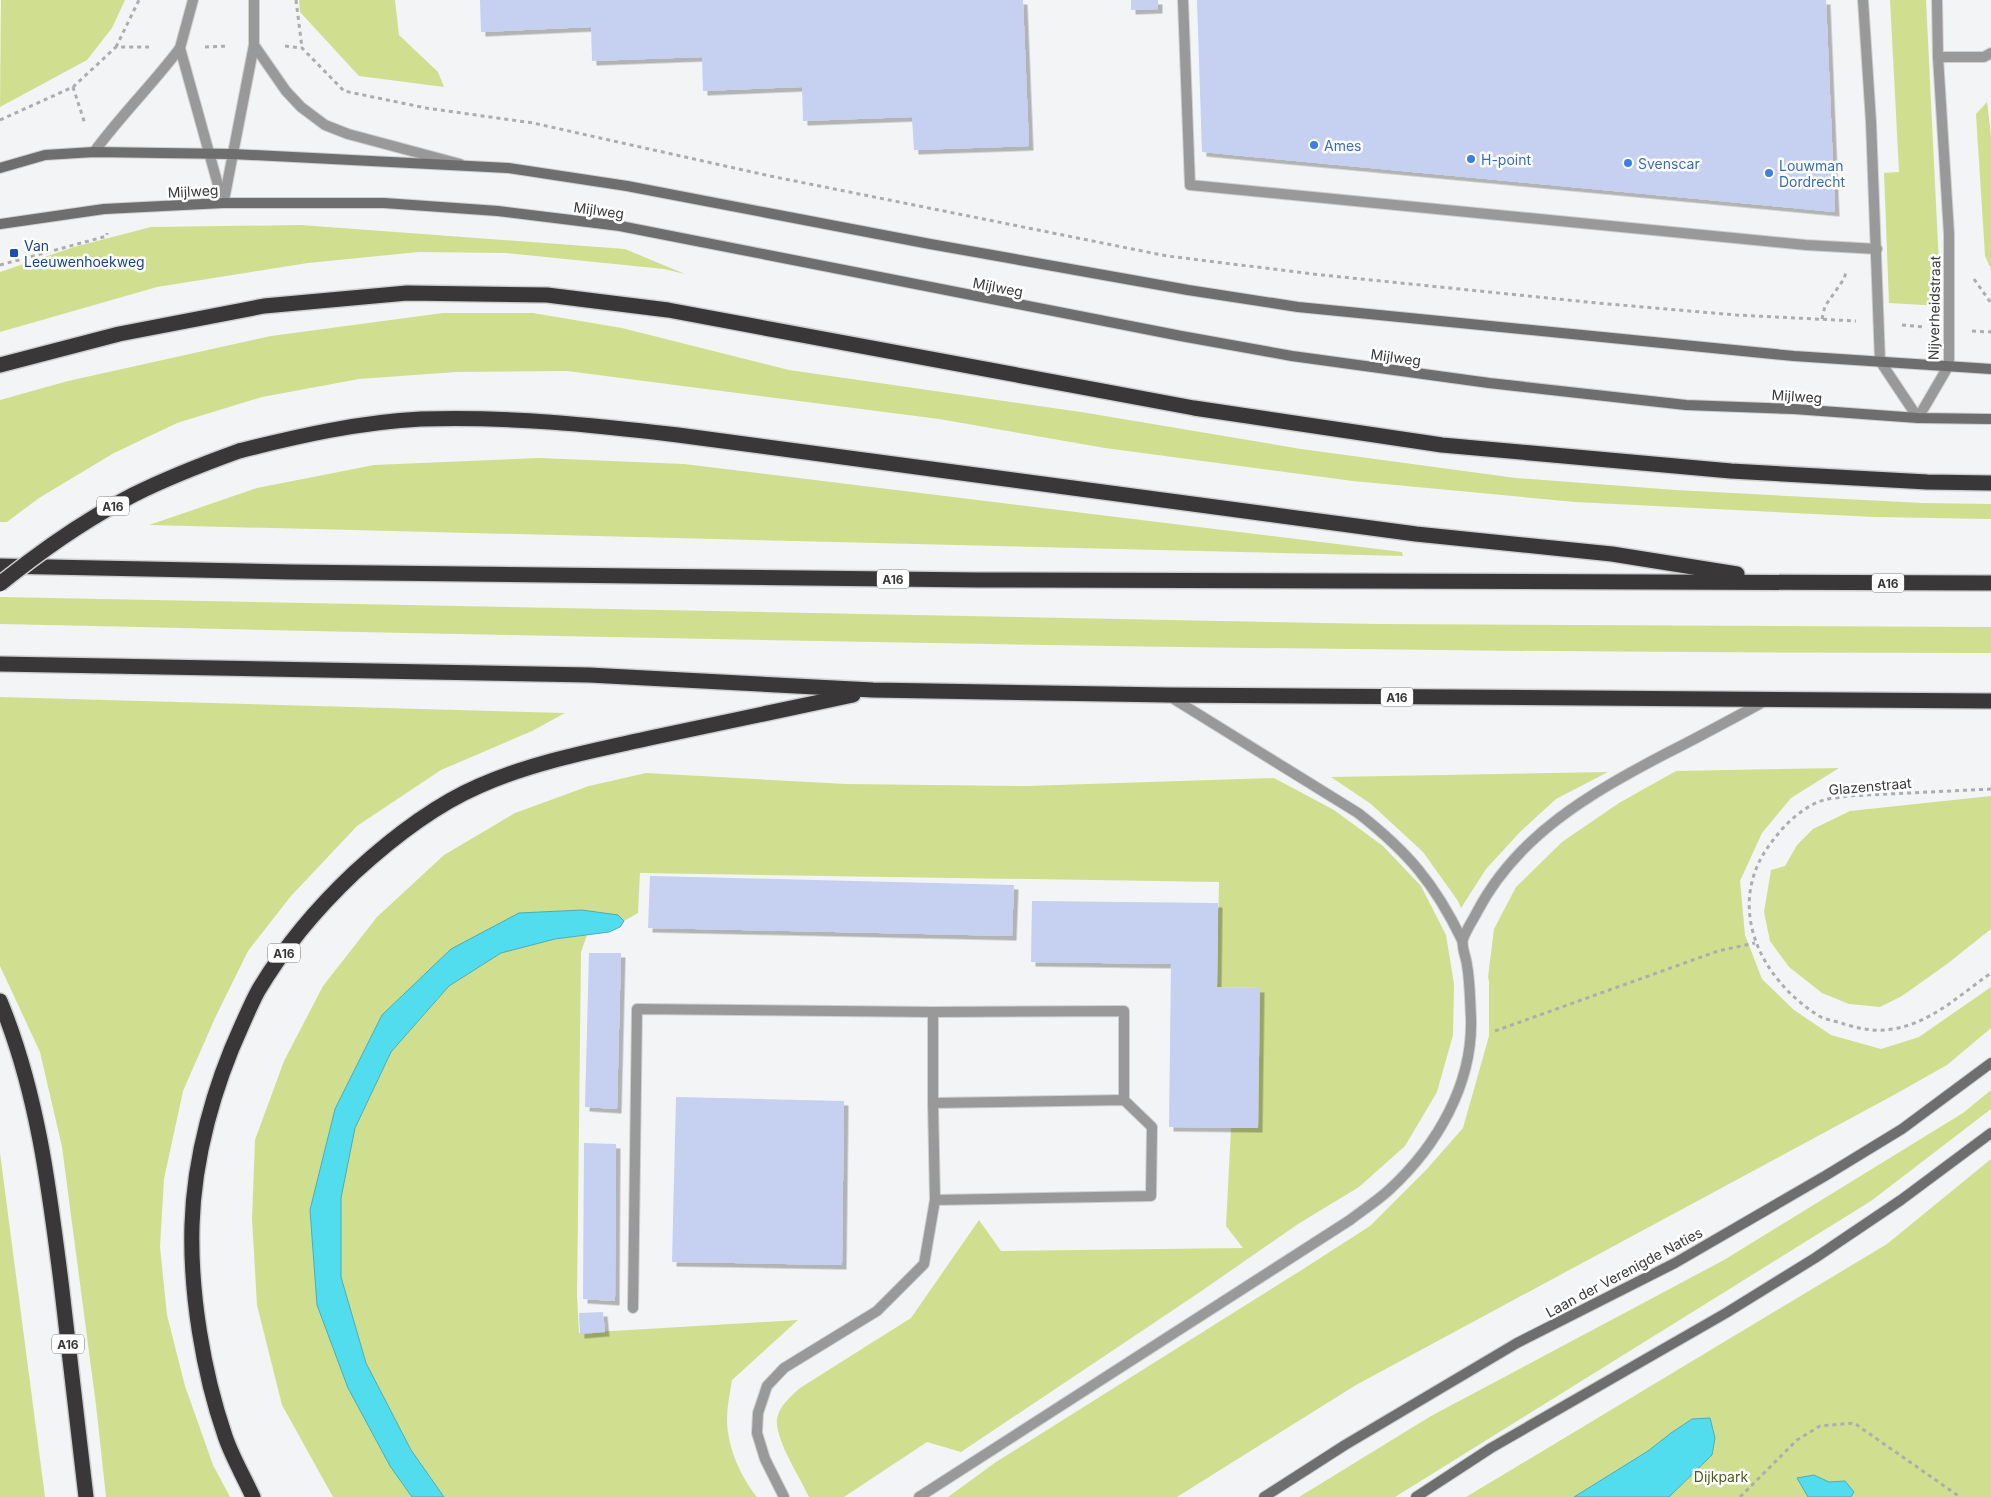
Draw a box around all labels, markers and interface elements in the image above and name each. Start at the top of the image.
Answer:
place label: Ames [1324,137,1361,154]
marker: Ames [1308,139,1320,151]
place label: H-point [1481,151,1531,168]
marker: H-point [1465,153,1477,165]
place label: Svenscar [1638,155,1700,172]
marker: Svenscar [1622,157,1634,169]
place label: Louwman Dordrecht [1779,157,1846,190]
marker: Louwman Dordrecht [1763,167,1775,179]
street label: Mijlweg [167,181,219,201]
street label: Mijlweg [573,198,625,222]
place label: Van Leeuwenhoekweg [24,237,145,270]
marker: Van Leeuwenhoekweg [8,247,20,259]
street label: Nijverheidstraat [1925,255,1943,360]
street label: Mijlweg [971,274,1025,300]
street label: Mijlweg [1370,345,1422,369]
street label: Mijlweg [1771,386,1823,406]
road number: A16 [97,496,129,516]
road number: A16 [877,570,909,588]
road number: A16 [1872,574,1904,592]
road number: A16 [1381,688,1413,706]
street label: Glazenstraat [1828,774,1913,798]
road number: A16 [268,944,300,962]
street label: Laan der Verenigde Naties [1543,1223,1705,1321]
road number: A16 [52,1335,84,1354]
park label: Dijkpark [1694,1468,1748,1485]

